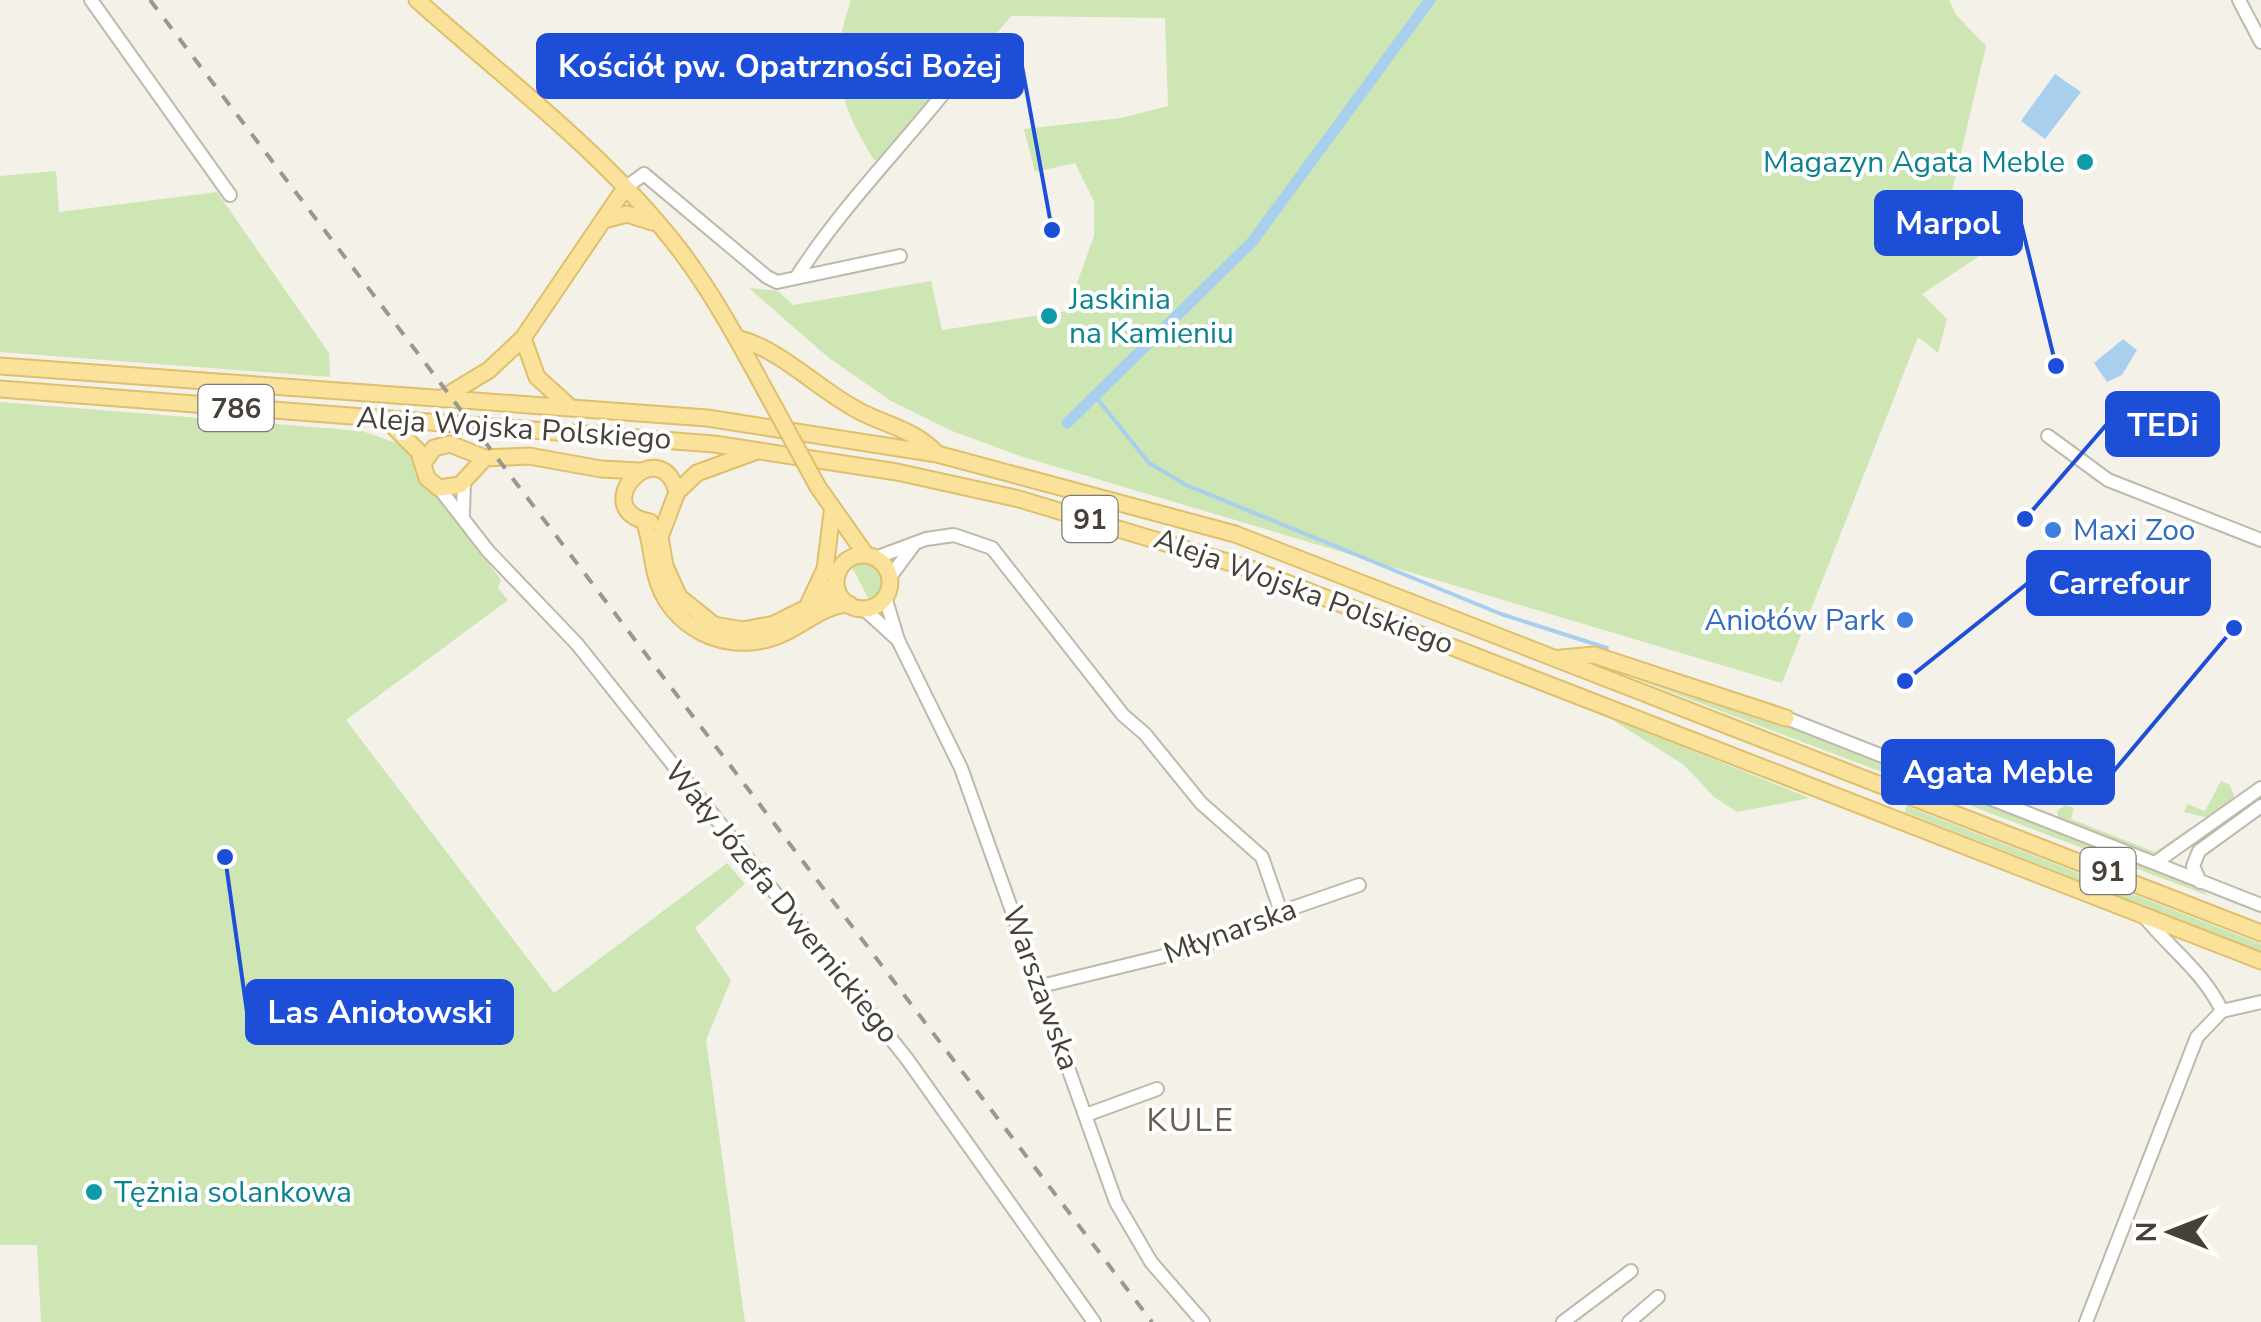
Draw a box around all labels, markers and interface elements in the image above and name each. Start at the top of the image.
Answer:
callout: Kościół pw. Opatrzności Bożej [538,35,1022,97]
text: Kościół pw. Opatrzności Bożej [558,45,1002,88]
place label: Magazyn Agata Meble [1763,142,2065,183]
marker: Magazyn Agata Meble [2074,151,2096,173]
callout: Marpol [1876,192,2021,254]
text: Marpol [1895,202,2001,245]
place label: Jaskinia na Kamieniu [1068,279,1234,354]
marker: Jaskinia na Kamieniu [1038,305,1060,327]
road number: 786 [198,385,274,431]
callout: TEDi [2107,393,2218,455]
street label: Aleja Wojska Polskiego [355,397,673,460]
text: TEDi [2127,404,2199,447]
road number: 91 [1062,496,1118,542]
place label: Maxi Zoo [2073,510,2196,551]
street label: Aleja Wojska Polskiego [1149,518,1459,665]
marker: Maxi Zoo [2042,519,2064,541]
callout: Carrefour [2028,552,2209,614]
text: Carrefour [2048,562,2190,605]
place label: Aniołów Park [1704,600,1886,641]
marker: Aniołów Park [1894,609,1916,631]
callout: Agata Meble [1883,741,2113,803]
text: Agata Meble [1903,751,2093,794]
street label: Wały Józefa Dwernickiego [655,753,908,1052]
road number: 91 [2080,848,2136,894]
street label: Młynarska [1158,889,1302,974]
street label: Warszawska [992,900,1089,1076]
callout: Las Aniołowski [247,981,512,1043]
text: Las Aniołowski [268,991,492,1034]
district label: KULE [1146,1099,1236,1142]
place label: Tężnia solankowa [114,1172,352,1213]
marker: Tężnia solankowa [83,1181,105,1203]
north arrow [2121,1182,2221,1282]
text: N [2128,1222,2166,1242]

